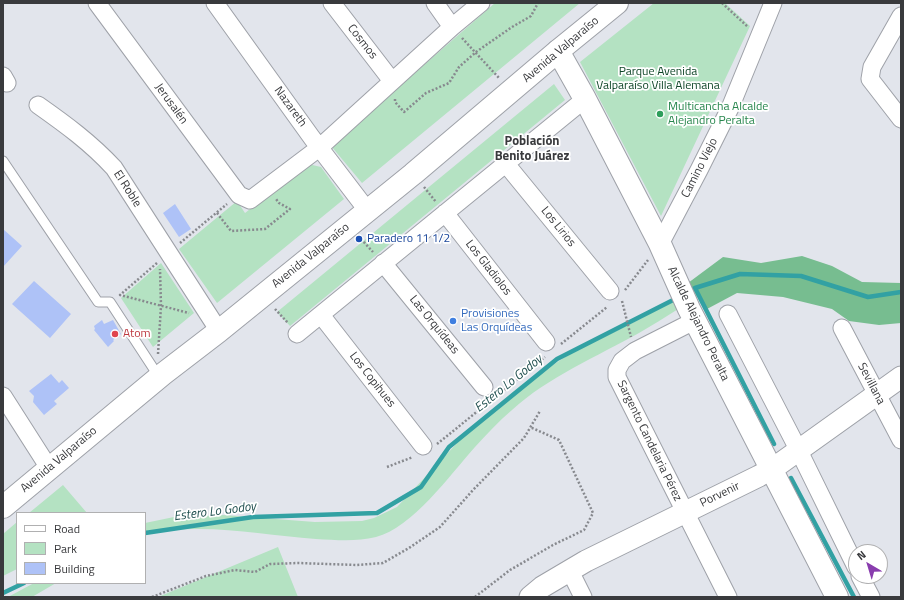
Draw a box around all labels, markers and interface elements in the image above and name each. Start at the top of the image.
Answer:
street label: Avenida Valparaíso [520,14,602,86]
street label: Cosmos [344,22,380,62]
park label: Parque Avenida Valparaíso Villa Alemana [596,65,720,93]
street label: Jerusalén [151,81,191,127]
street label: Nazareth [271,84,309,130]
place label: Multicancha Alcalde Alejandro Peralta [668,100,768,128]
marker: Multicancha Alcalde Alejandro Peralta [655,109,665,119]
district label: Población Benito Juárez [495,134,569,165]
street label: Camino Viejo [679,136,721,200]
street label: El Roble [110,168,144,210]
street label: Los Lirios [538,204,578,250]
street label: Avenida Valparaíso [269,220,353,292]
place label: Paradero 11 1/2 [367,232,450,246]
marker: Paradero 11 1/2 [354,234,364,244]
street label: Los Gladiolos [462,237,514,299]
street label: Alcalde Alejandro Peralta [664,264,732,384]
street label: Las Orquídeas [406,293,462,357]
place label: Provisiones Las Orquídeas [461,307,532,335]
marker: Provisiones Las Orquídeas [448,316,458,326]
place label: Atom [123,327,151,341]
marker: Atom [110,329,120,339]
street label: Los Copihues [346,349,398,411]
water label: Estero Lo Godoy [472,352,546,416]
street label: Sevillana [854,361,888,407]
street label: Sargento Candelaria Pérez [613,378,685,504]
street label: Avenida Valparaíso [18,424,100,496]
street label: Porvenir [698,479,742,511]
water label: Estero Lo Godoy [173,499,257,525]
legend [16,512,146,584]
text: Road [54,519,80,538]
text: Park [54,539,77,558]
north arrow [848,544,888,584]
text: N [853,547,869,564]
text: Building [54,559,95,578]

